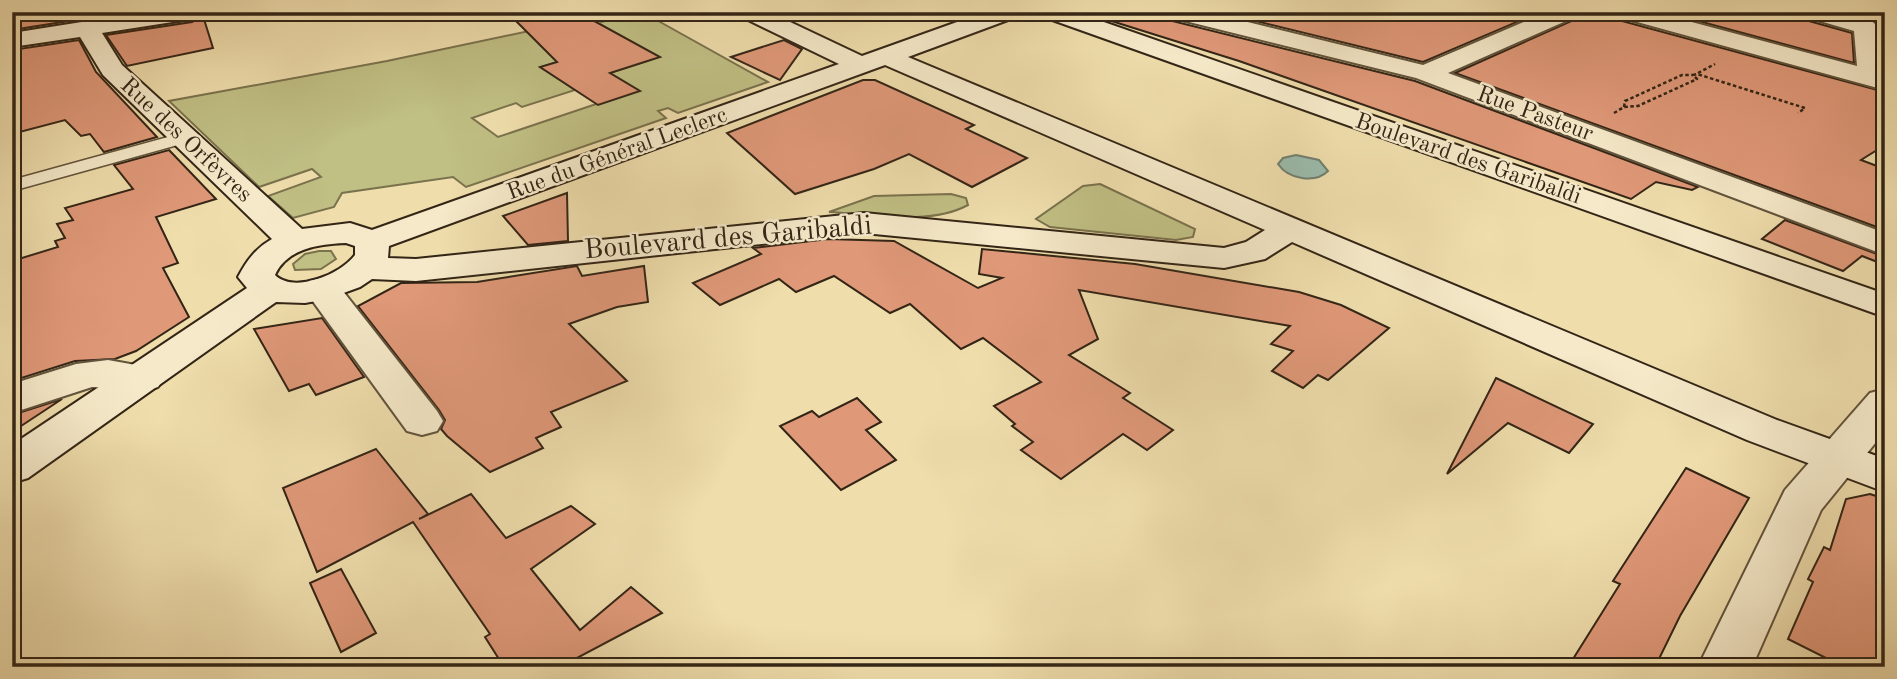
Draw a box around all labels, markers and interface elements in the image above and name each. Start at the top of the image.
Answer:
street label: Rue des Orfèvres [116,73,256,207]
street label: Rue Pasteur [1474,82,1596,146]
street label: Rue du Général Leclerc [504,103,730,205]
street label: Boulevard des Garibaldi [1352,110,1584,208]
street label: Boulevard des Garibaldi [583,212,873,266]

